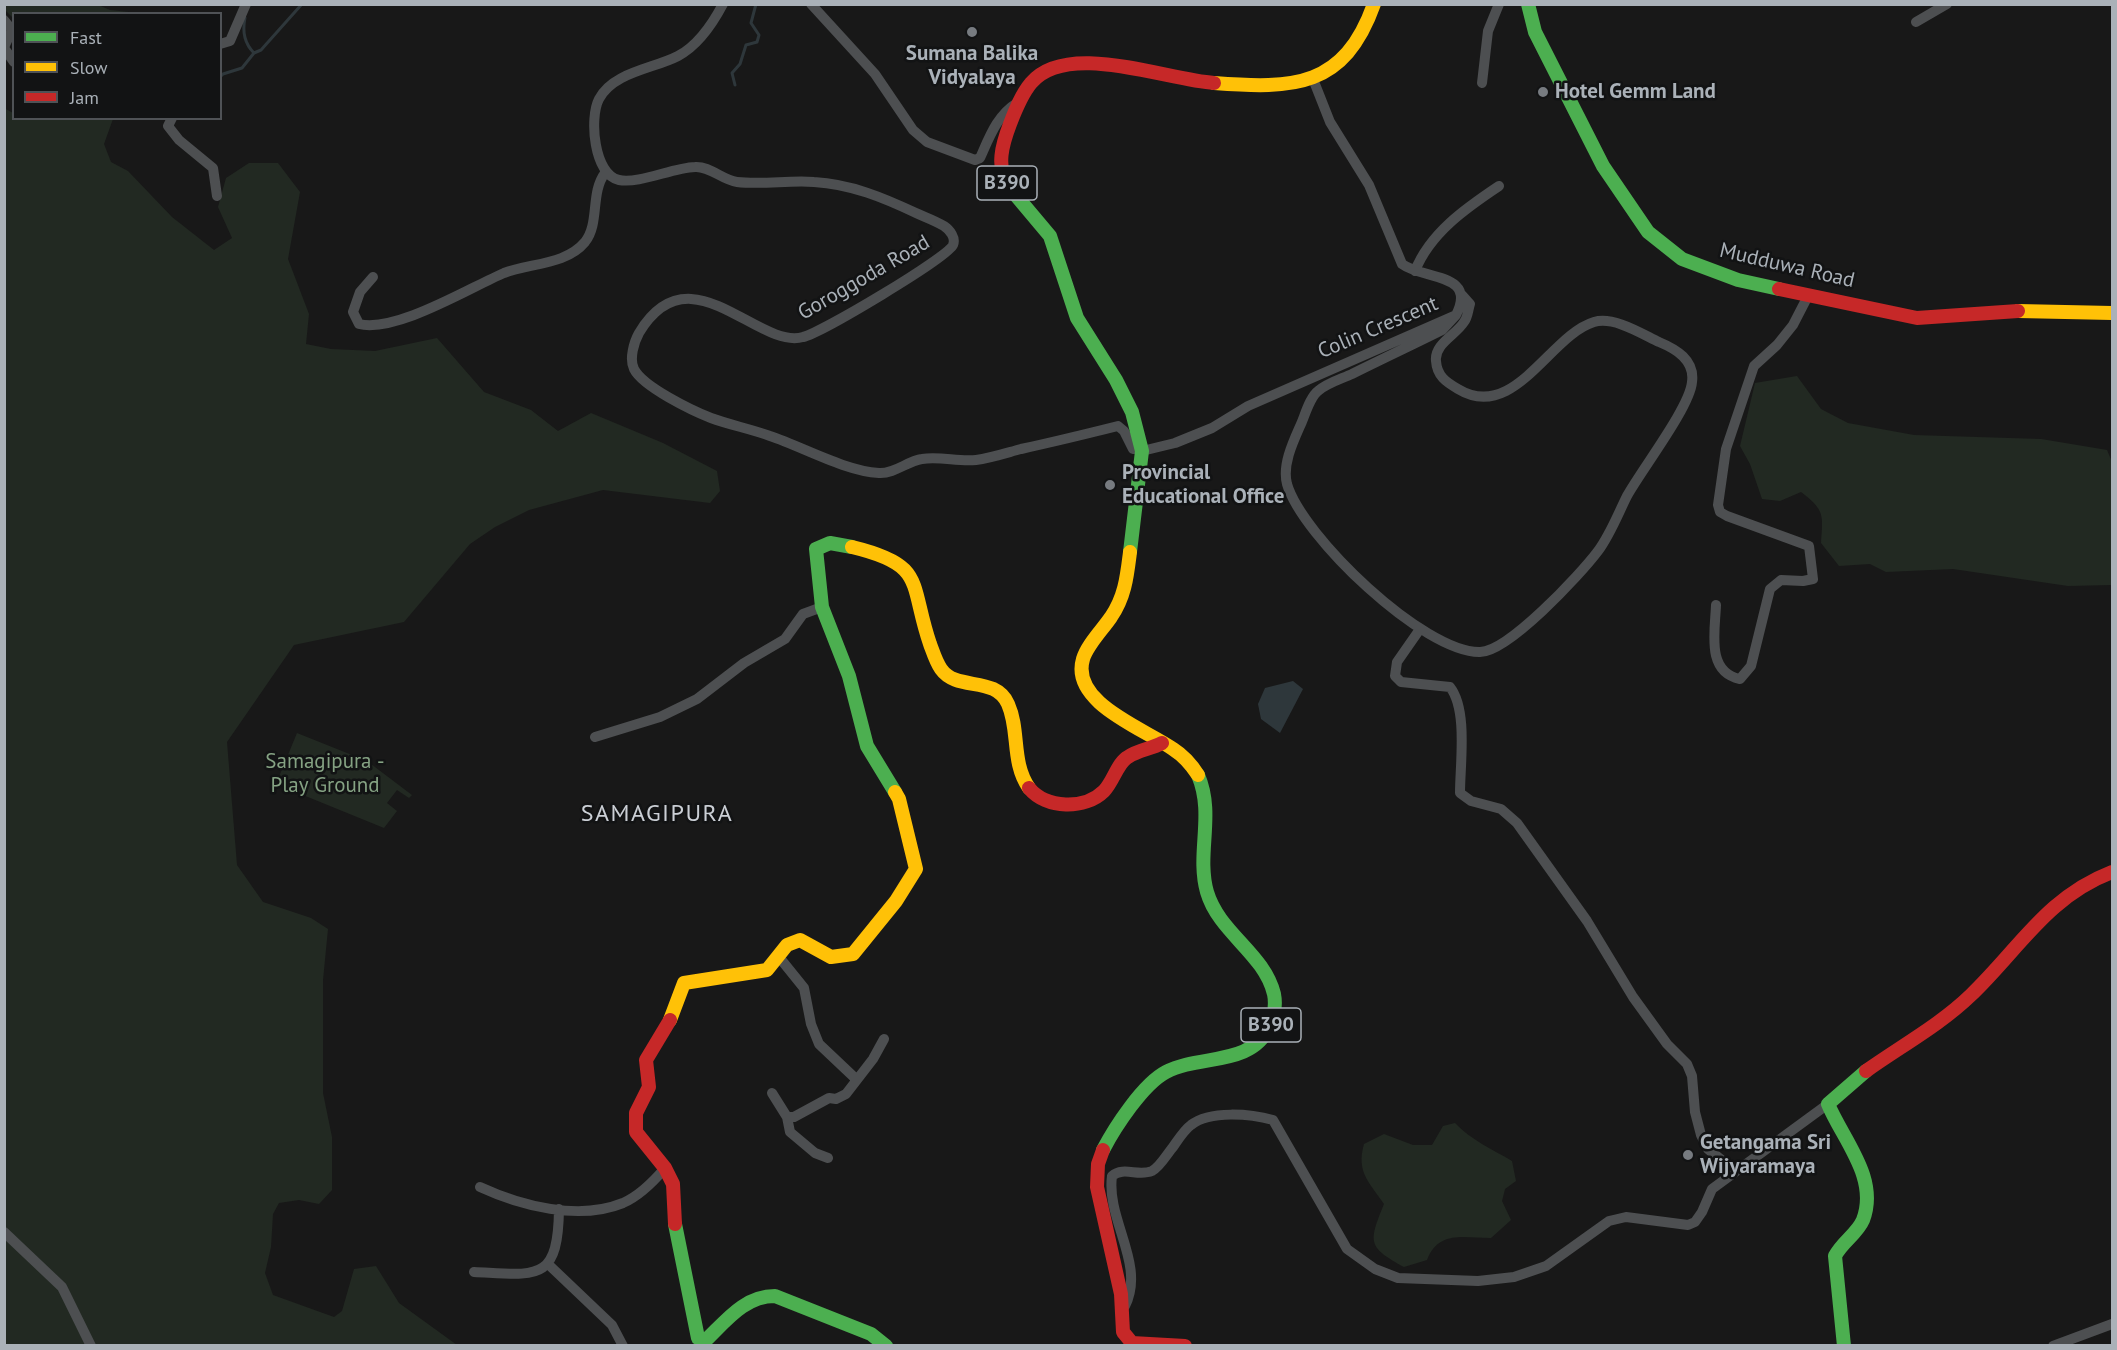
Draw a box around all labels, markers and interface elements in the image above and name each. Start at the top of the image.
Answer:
legend [12,12,222,120]
marker: Sumana Balika Vidyalaya [965,25,979,39]
text: Fast [70,26,102,49]
place label: Sumana Balika Vidyalaya [906,41,1038,91]
text: Slow [70,56,108,79]
place label: Hotel Gemm Land [1555,79,1716,105]
marker: Hotel Gemm Land [1536,85,1550,99]
text: Jam [70,86,99,109]
road number: B390 [977,166,1037,200]
street label: Goroggoda Road [794,230,934,326]
street label: Mudduwa Road [1717,238,1857,294]
street label: Colin Crescent [1314,291,1442,365]
place label: Provincial Educational Office [1122,460,1285,510]
marker: Provincial Educational Office [1103,478,1117,492]
park label: Samagipura - Play Ground [265,749,385,799]
district label: SAMAGIPURA [581,800,733,828]
road number: B390 [1241,1008,1301,1042]
place label: Getangama Sri Wijyaramaya [1700,1130,1831,1180]
marker: Getangama Sri Wijyaramaya [1681,1148,1695,1162]

